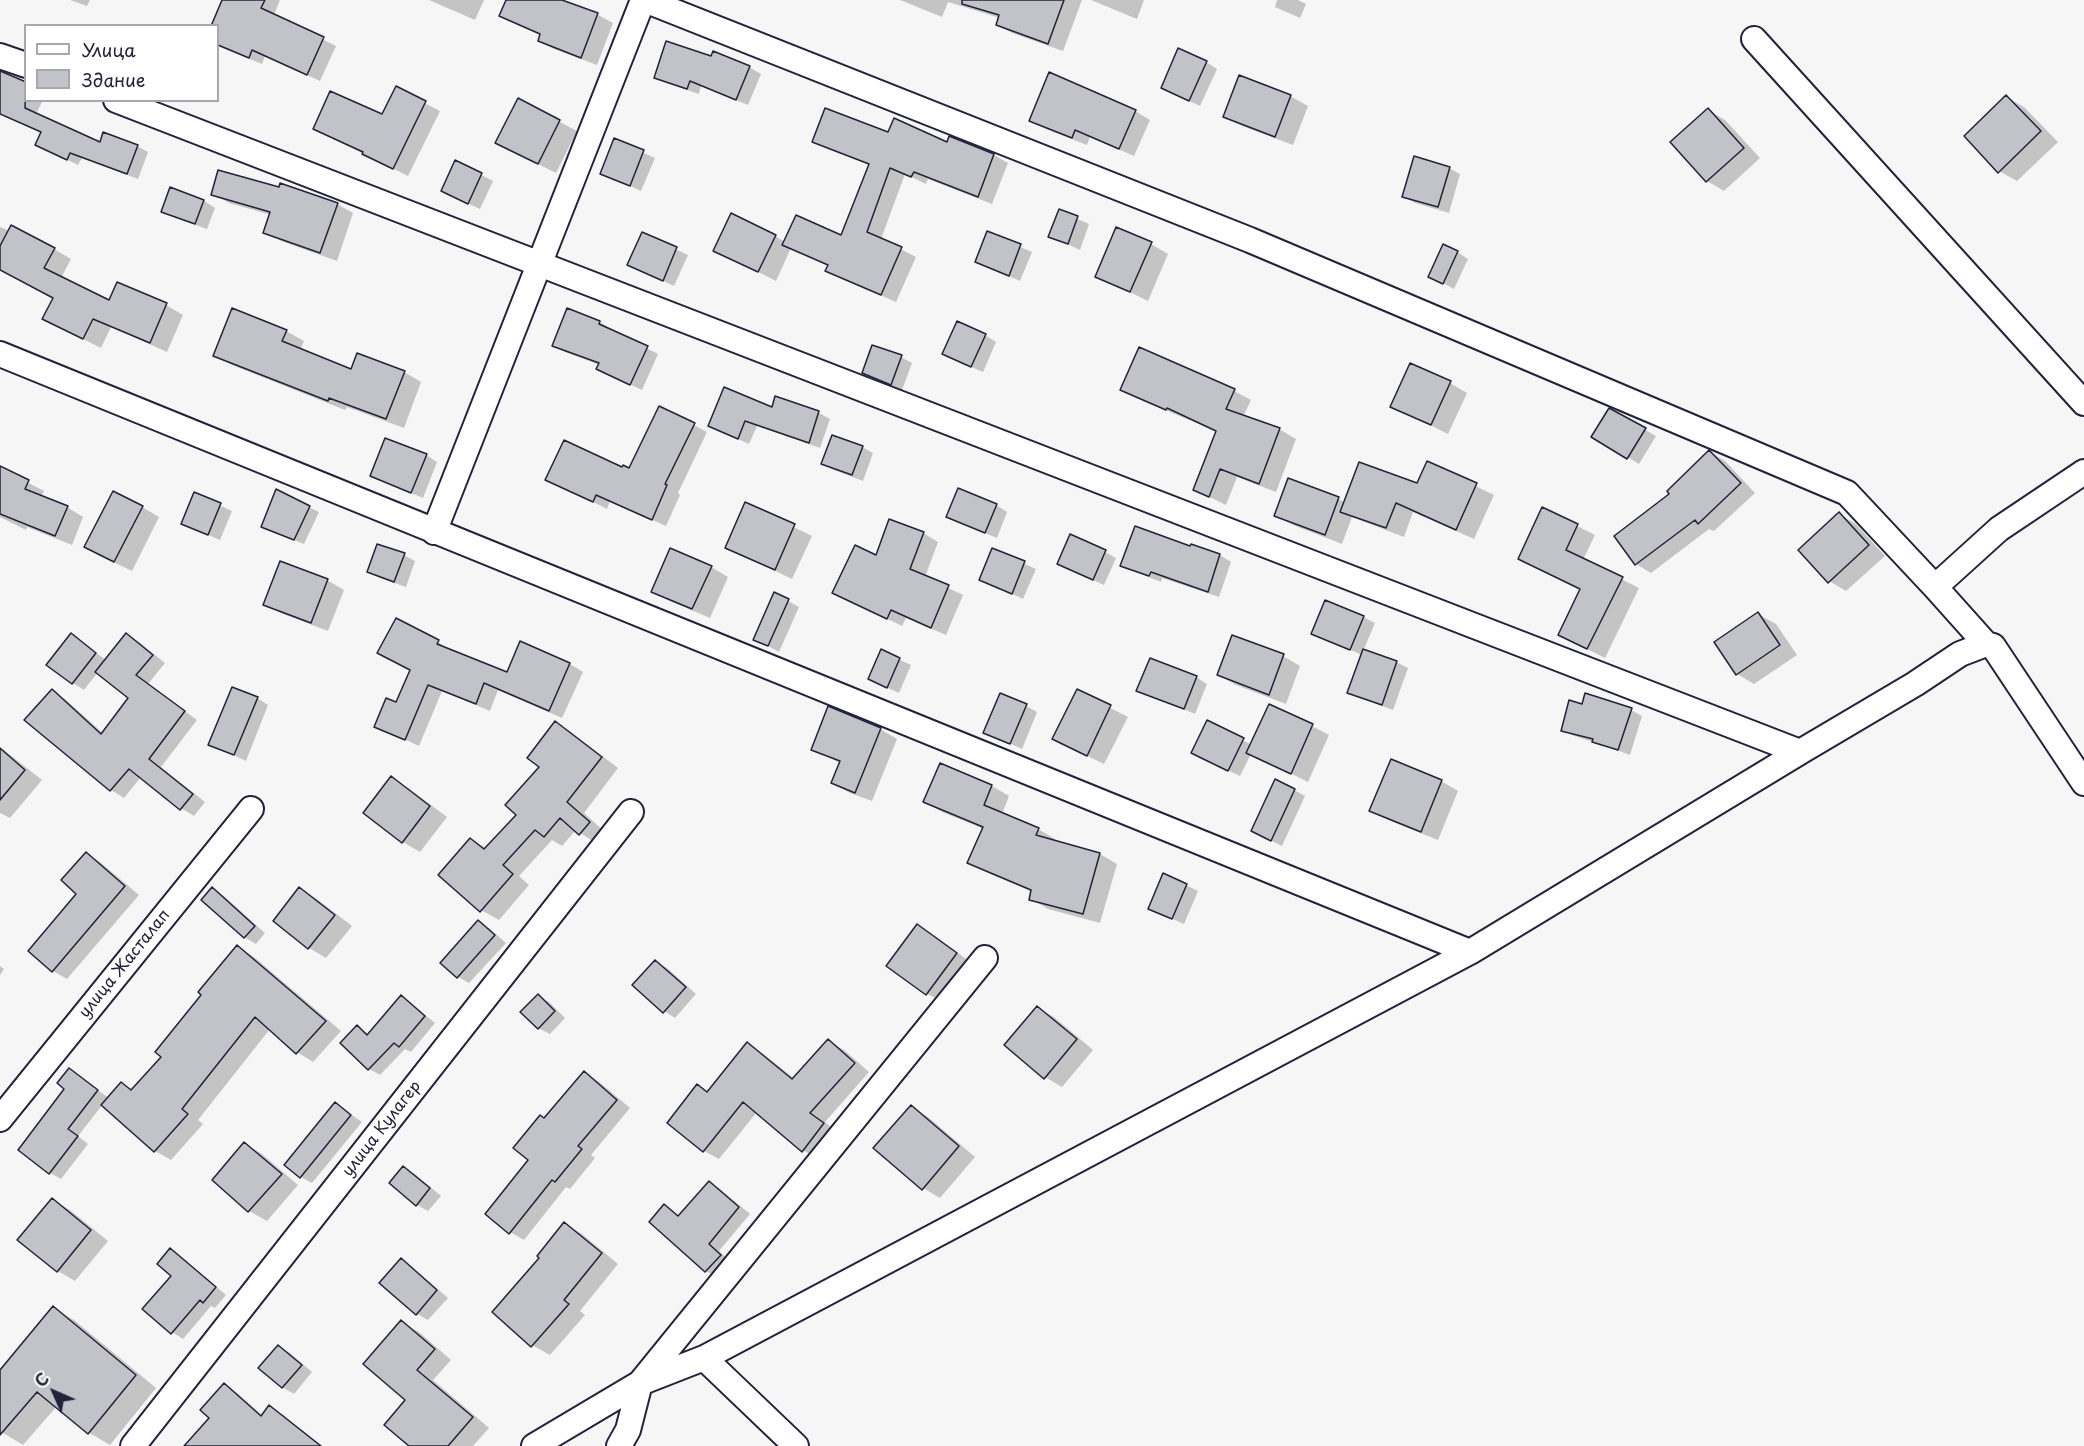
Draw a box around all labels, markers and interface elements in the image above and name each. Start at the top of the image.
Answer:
legend [24,24,219,102]
text: Улица [82,36,136,63]
text: Здание [82,66,145,93]
street label: улица Жасталап [75,906,175,1022]
street label: улица Кулагер [339,1077,425,1181]
north arrow [24,1362,84,1422]
text: С [29,1367,54,1392]

